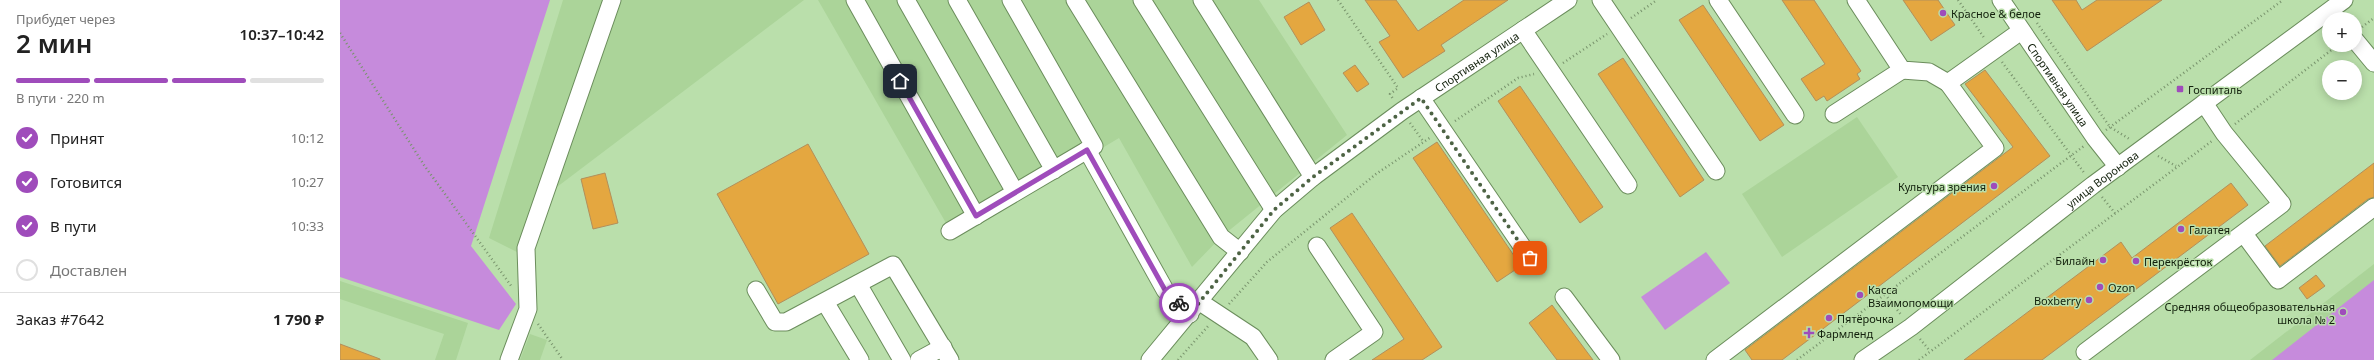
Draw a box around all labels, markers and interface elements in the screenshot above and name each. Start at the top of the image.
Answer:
place label: Красное & белое [1951,6,2041,21]
marker: Красное & белое [1938,8,1948,18]
text: Прибудет через [16,10,115,28]
map controls [2322,12,2362,100]
button: + [2322,12,2362,52]
text: 10:37–10:42 [240,24,324,44]
text: 2 мин [16,25,92,61]
street label: Спортивная улица [1431,28,1521,95]
street label: Спортивная улица [2025,39,2092,129]
button: − [2322,60,2362,100]
pin [883,64,917,98]
icon: home [889,70,911,92]
place label: Госпиталь [2188,82,2242,97]
marker: Госпиталь [2175,84,2185,94]
text: В пути · 220 m [16,89,105,107]
icon: check [16,127,38,149]
text: Принят [50,128,104,148]
text: 10:12 [291,129,324,147]
street label: улица Воронова [2063,147,2141,211]
icon: check [16,171,38,193]
text: Готовится [50,172,122,192]
text: 10:27 [291,173,324,191]
place label: Культура зрения [1898,179,1986,194]
marker: Культура зрения [1989,181,1999,191]
icon: check [16,215,38,237]
text: В пути [50,216,97,236]
text: 10:33 [291,217,324,235]
place label: Галатея [2189,222,2230,237]
marker: Галатея [2176,224,2186,234]
pin [1513,241,1547,275]
icon: bag [1519,247,1541,269]
place label: Билайн [2055,253,2095,268]
place label: Перекрёсток [2144,254,2212,269]
marker: Билайн [2098,255,2108,265]
marker: Перекрёсток [2131,256,2141,266]
text: Доставлен [50,260,127,280]
place label: Ozon [2108,280,2135,295]
place label: Касса Взаимопомощи [1868,282,1953,310]
marker: Ozon [2095,282,2105,292]
courier [1159,283,1199,323]
marker: Касса Взаимопомощи [1855,290,1865,300]
icon: bike [1168,292,1190,314]
place label: Boxberry [2034,293,2081,308]
marker: Boxberry [2084,295,2094,305]
place label: Средняя общеобразовательная школа № 2 [2165,299,2335,327]
marker: Средняя общеобразовательная школа № 2 [2338,307,2348,317]
text: Заказ #7642 [16,309,104,329]
text: 1 790 ₽ [273,309,324,329]
place label: Пятёрочка [1837,311,1894,326]
marker: Пятёрочка [1824,313,1834,323]
place label: Фармленд [1817,326,1874,341]
marker: Фармленд [1804,328,1814,338]

